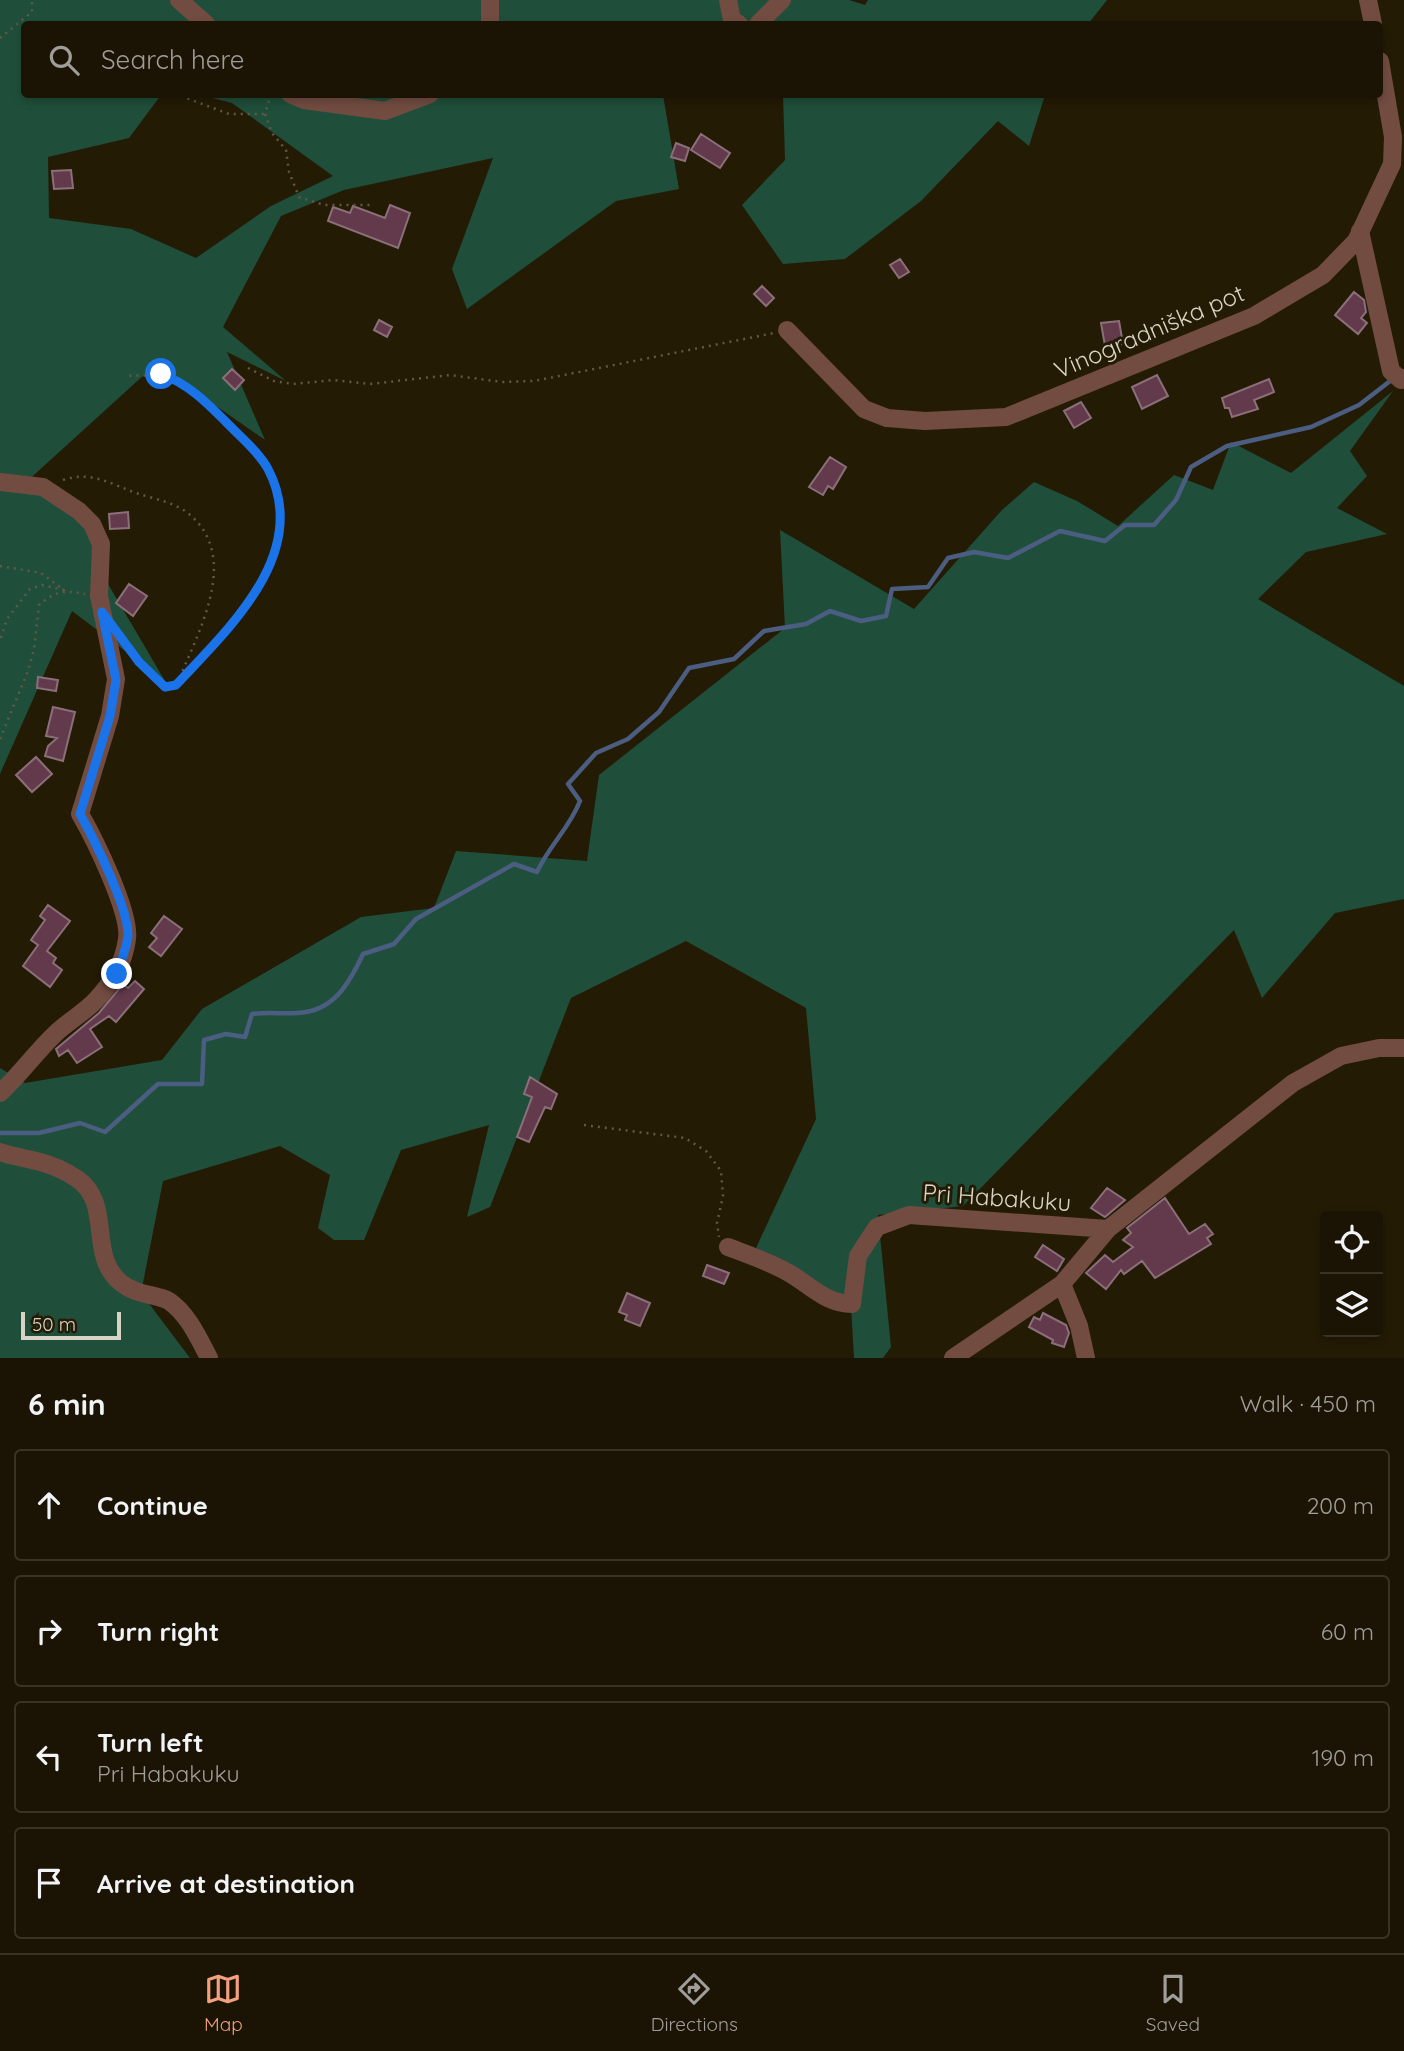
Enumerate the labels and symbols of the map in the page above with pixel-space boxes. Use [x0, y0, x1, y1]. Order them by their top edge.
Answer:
street label: Vinogradniška pot [1049, 277, 1249, 385]
route start [145, 358, 176, 389]
route end [101, 958, 132, 989]
street label: Pri Habakuku [922, 1177, 1072, 1217]
scale bar [21, 1309, 121, 1341]

